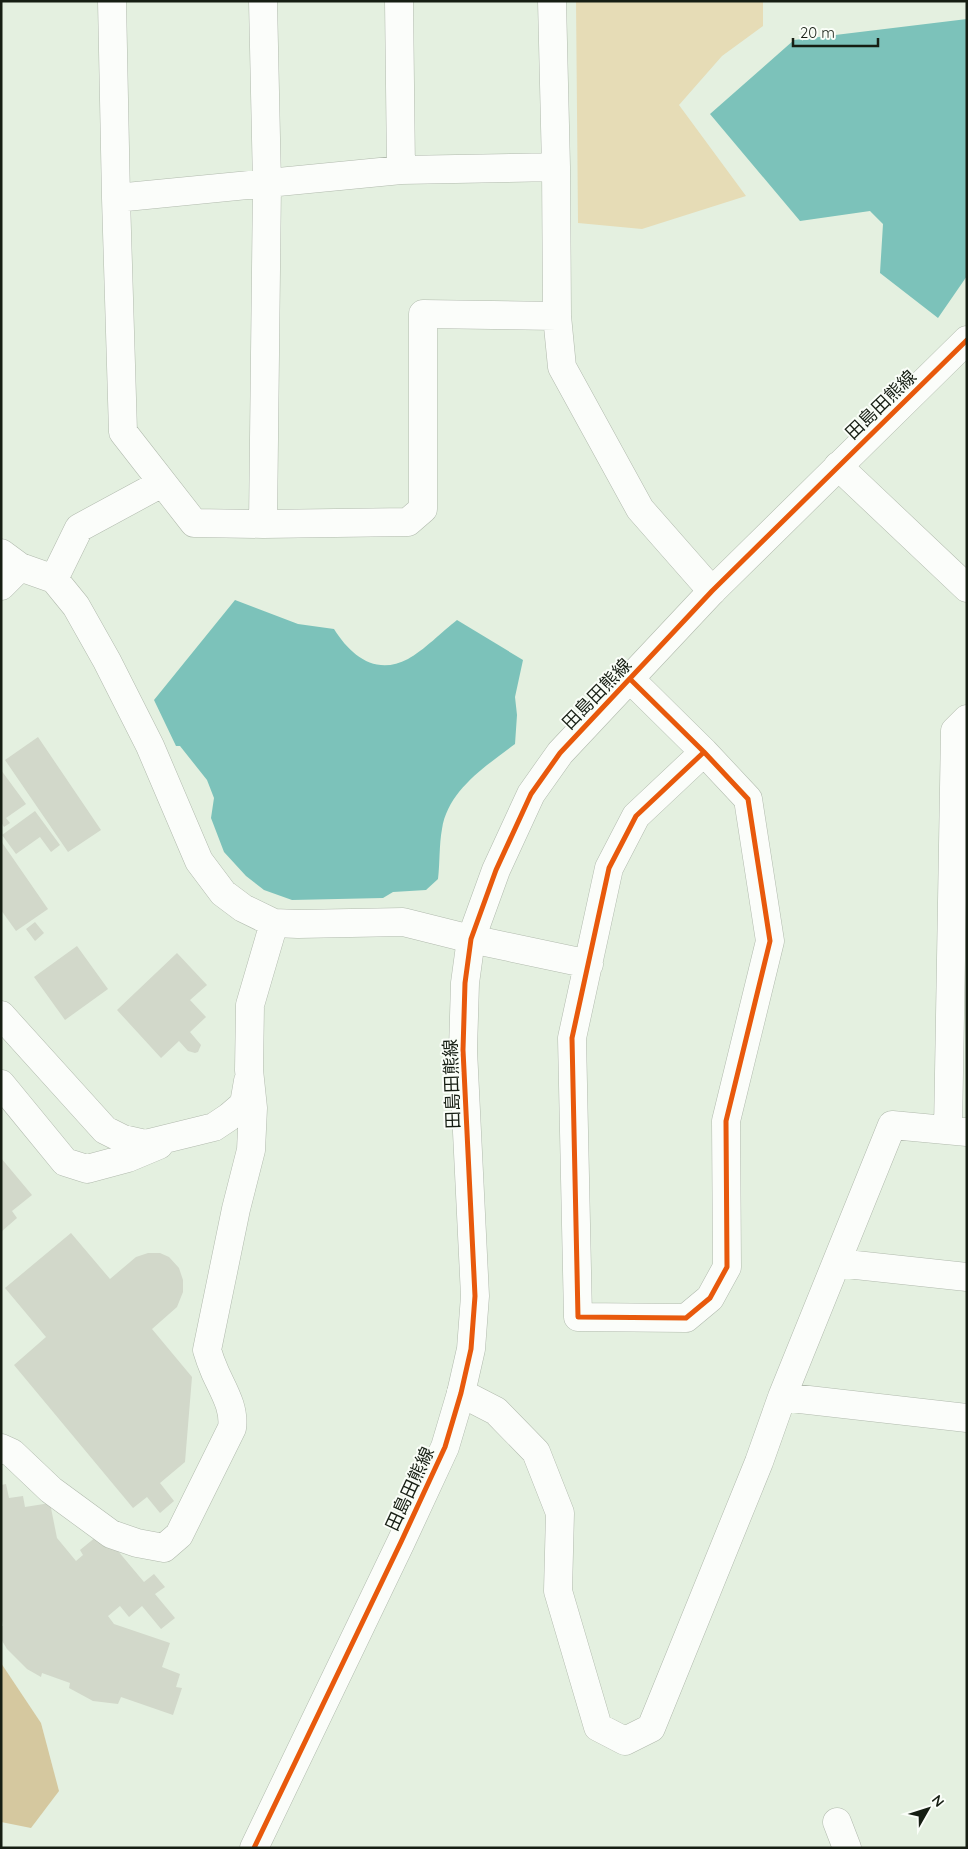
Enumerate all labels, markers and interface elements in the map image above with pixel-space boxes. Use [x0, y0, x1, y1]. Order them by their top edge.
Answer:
scale bar [793, 15, 878, 47]
text: 20 m [800, 23, 835, 42]
street label: 田島田熊線 [840, 365, 921, 444]
street label: 田島田熊線 [557, 653, 636, 734]
street label: 田島田熊線 [438, 1039, 465, 1129]
street label: 田島田熊線 [380, 1443, 439, 1534]
north arrow [903, 1784, 953, 1834]
text: N [928, 1791, 948, 1810]

